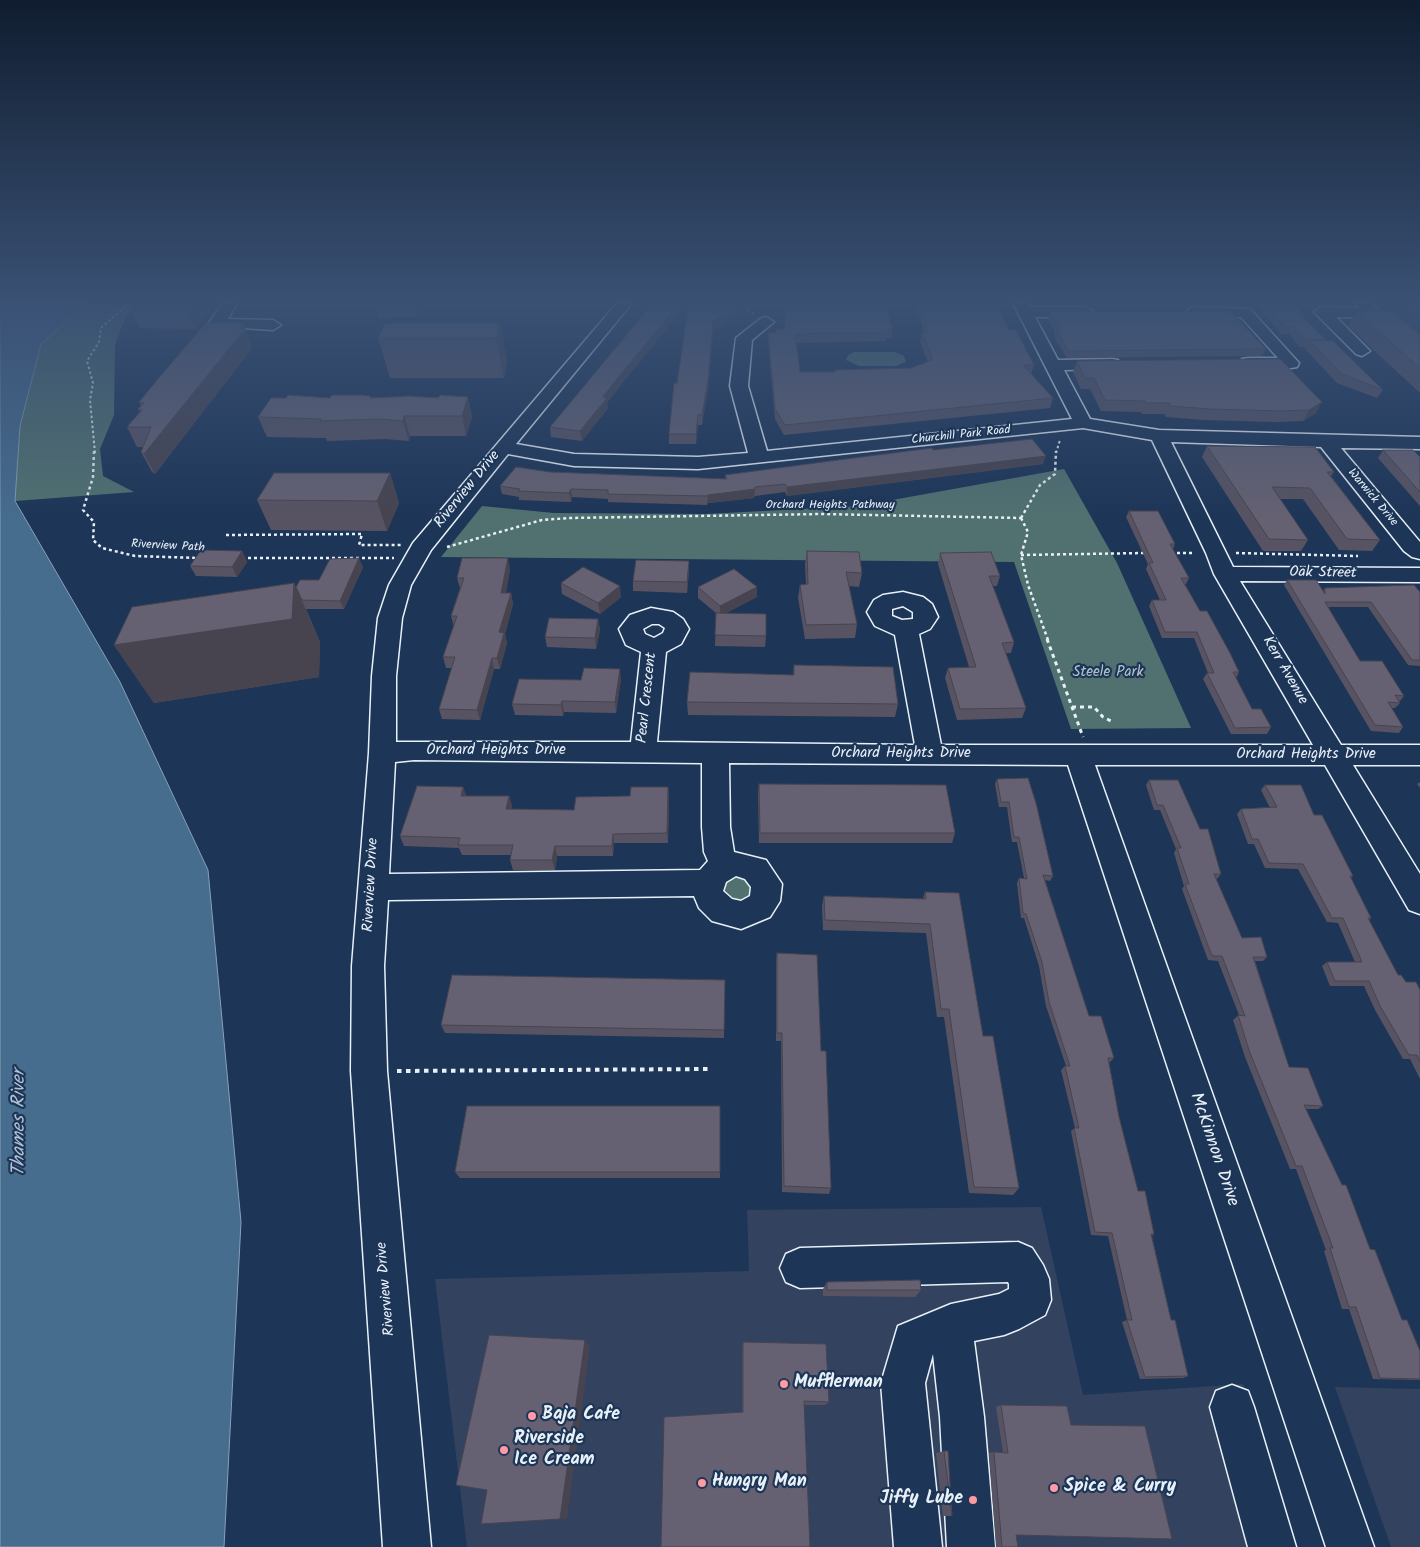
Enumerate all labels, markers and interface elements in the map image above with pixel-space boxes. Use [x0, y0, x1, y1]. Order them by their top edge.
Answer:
street label: Churchill Park Road [911, 424, 1011, 448]
street label: Riverview Drive [431, 448, 505, 532]
street label: Warwick Drive [1344, 466, 1400, 530]
street label: Orchard Heights Pathway [765, 499, 895, 513]
street label: Riverview Path [131, 538, 205, 556]
street label: Oak Street [1289, 564, 1357, 584]
street label: Kerr Avenue [1257, 634, 1311, 708]
street label: Pearl Crescent [634, 652, 662, 744]
park label: Steele Park [1073, 664, 1143, 682]
street label: Orchard Heights Drive [426, 742, 566, 760]
street label: Orchard Heights Drive [831, 745, 971, 763]
street label: Orchard Heights Drive [1236, 746, 1376, 764]
street label: Riverview Drive [361, 837, 383, 933]
water label: Thames River [10, 1069, 32, 1177]
street label: McKinnon Drive [1183, 1090, 1243, 1210]
street label: Riverview Drive [374, 1241, 400, 1337]
place label: Mufflerman [794, 1373, 883, 1395]
marker: Mufflerman [778, 1378, 790, 1390]
place label: Baja Cafe [542, 1405, 620, 1427]
marker: Baja Cafe [526, 1410, 538, 1422]
place label: Riverside Ice Cream [514, 1429, 594, 1472]
marker: Riverside Ice Cream [498, 1444, 510, 1456]
place label: Hungry Man [712, 1472, 807, 1494]
marker: Hungry Man [696, 1477, 708, 1489]
place label: Spice & Curry [1064, 1477, 1176, 1499]
marker: Spice & Curry [1048, 1482, 1060, 1494]
place label: Jiffy Lube [880, 1489, 963, 1511]
marker: Jiffy Lube [967, 1494, 979, 1506]

